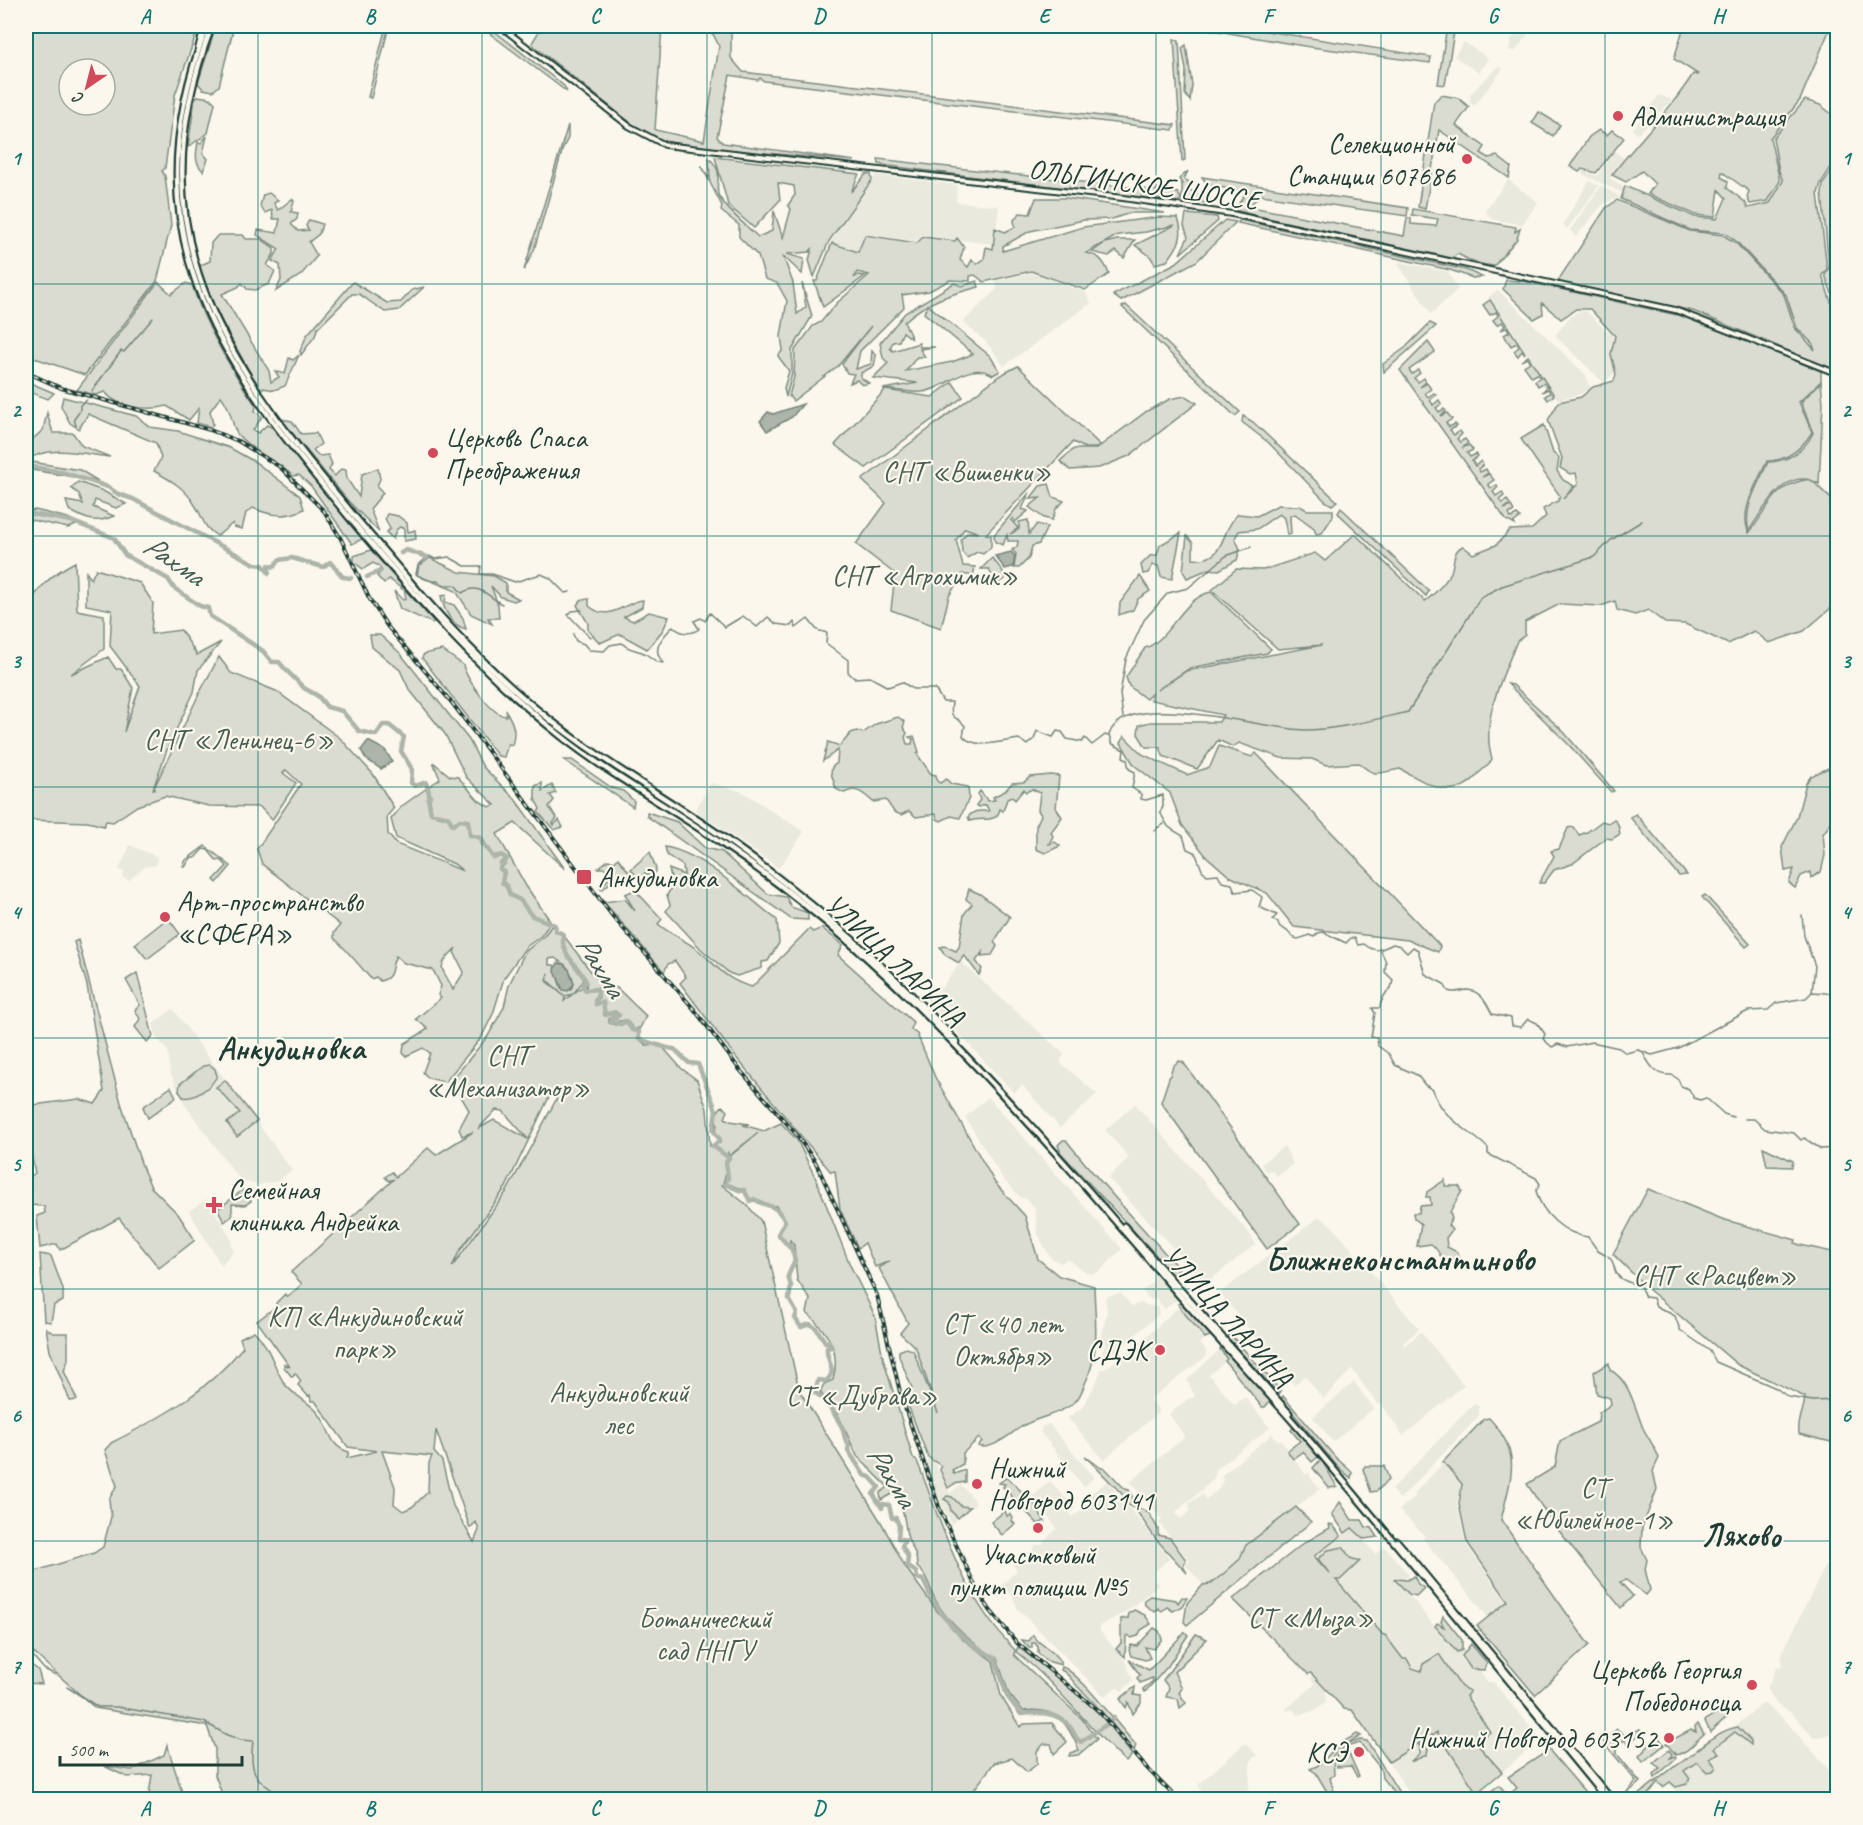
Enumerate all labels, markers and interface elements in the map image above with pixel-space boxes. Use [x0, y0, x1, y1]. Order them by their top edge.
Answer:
text: A [140, 4, 152, 29]
text: B [365, 4, 377, 29]
text: C [590, 4, 602, 29]
text: D [813, 4, 827, 29]
text: E [1039, 4, 1053, 29]
text: F [1263, 4, 1277, 29]
text: G [1488, 4, 1501, 29]
text: H [1712, 4, 1727, 29]
north arrow [57, 57, 117, 117]
text: С [68, 87, 88, 109]
place label: Администрация [1630, 99, 1787, 134]
marker: Администрация [1611, 109, 1625, 123]
place label: Селекционной Станции 607686 [1287, 126, 1456, 193]
text: 1 [12, 146, 23, 171]
text: 1 [1842, 146, 1853, 171]
street label: ОЛЬГИНСКОЕ ШОССЕ [1027, 151, 1265, 218]
marker: Селекционной Станции 607686 [1460, 152, 1474, 166]
text: 2 [12, 398, 23, 423]
text: 2 [1842, 398, 1853, 423]
place label: Церковь Спаса Преображения [445, 420, 588, 487]
marker: Церковь Спаса Преображения [426, 446, 440, 460]
park label: СНТ «Вишенки» [883, 454, 1051, 489]
water label: Рахма [136, 526, 214, 596]
park label: СНТ «Агрохимик» [832, 558, 1018, 593]
text: 3 [12, 649, 23, 674]
text: 3 [1842, 649, 1853, 674]
park label: СНТ «Ленинец-6» [144, 722, 334, 757]
place label: Анкудиновка [598, 860, 719, 895]
marker: Анкудиновка [575, 868, 593, 886]
place label: Арт-пространство «СФЕРА» [177, 884, 365, 951]
street label: УЛИЦА ЛАРИНА [818, 886, 973, 1034]
text: 4 [12, 900, 24, 925]
text: 4 [1842, 900, 1854, 925]
marker: Арт-пространство «СФЕРА» [158, 910, 172, 924]
water label: Рахма [568, 928, 636, 1006]
district label: Анкудиновка [218, 1028, 367, 1069]
park label: СНТ «Механизатор» [426, 1038, 590, 1105]
text: 5 [12, 1152, 23, 1177]
text: 5 [1842, 1152, 1853, 1177]
place label: Семейная клиника Андрейка [228, 1172, 400, 1239]
marker: Семейная клиника Андрейка [205, 1196, 223, 1214]
street label: УЛИЦА ЛАРИНА [1155, 1238, 1301, 1395]
district label: Ближнеконстантиново [1266, 1239, 1537, 1280]
park label: СНТ «Расцвет» [1633, 1258, 1797, 1293]
park label: КП «Анкудиновский парк» [268, 1299, 464, 1366]
park label: СТ «40 лет Октября» [943, 1306, 1065, 1373]
place label: СДЭК [1087, 1333, 1154, 1368]
marker: СДЭК [1153, 1343, 1167, 1357]
park label: Анкудиновский лес [549, 1375, 690, 1442]
park label: СТ «Дубрава» [786, 1378, 938, 1413]
text: 6 [11, 1403, 22, 1428]
text: 6 [1841, 1403, 1852, 1428]
water label: Рахма [859, 1438, 927, 1516]
place label: Нижний Новгород 603141 [989, 1451, 1155, 1518]
park label: СТ «Юбилейное-1» [1514, 1470, 1674, 1537]
marker: Нижний Новгород 603141 [970, 1477, 984, 1491]
district label: Ляхово [1701, 1515, 1782, 1556]
marker: Участковый пункт полиции №5 [1031, 1521, 1045, 1535]
place label: Участковый пункт полиции №5 [948, 1537, 1129, 1604]
park label: СТ «Мыза» [1248, 1600, 1374, 1636]
park label: Ботанический сад ННГУ [638, 1601, 773, 1668]
place label: Церковь Георгия Победоносца [1590, 1652, 1742, 1719]
text: 7 [12, 1654, 23, 1679]
text: 7 [1842, 1654, 1853, 1679]
marker: Церковь Георгия Победоносца [1745, 1678, 1759, 1692]
place label: Нижний Новгород 603152 [1409, 1721, 1659, 1756]
scale bar [60, 1729, 242, 1767]
marker: Нижний Новгород 603152 [1662, 1731, 1676, 1745]
place label: КСЭ [1306, 1735, 1349, 1770]
text: 500 m [69, 1739, 110, 1761]
marker: КСЭ [1352, 1745, 1366, 1759]
text: A [140, 1796, 152, 1821]
text: B [365, 1796, 377, 1821]
text: C [590, 1796, 602, 1821]
text: D [813, 1796, 827, 1821]
text: E [1039, 1796, 1053, 1821]
text: F [1263, 1796, 1277, 1821]
text: G [1488, 1796, 1501, 1821]
text: H [1712, 1796, 1727, 1821]

